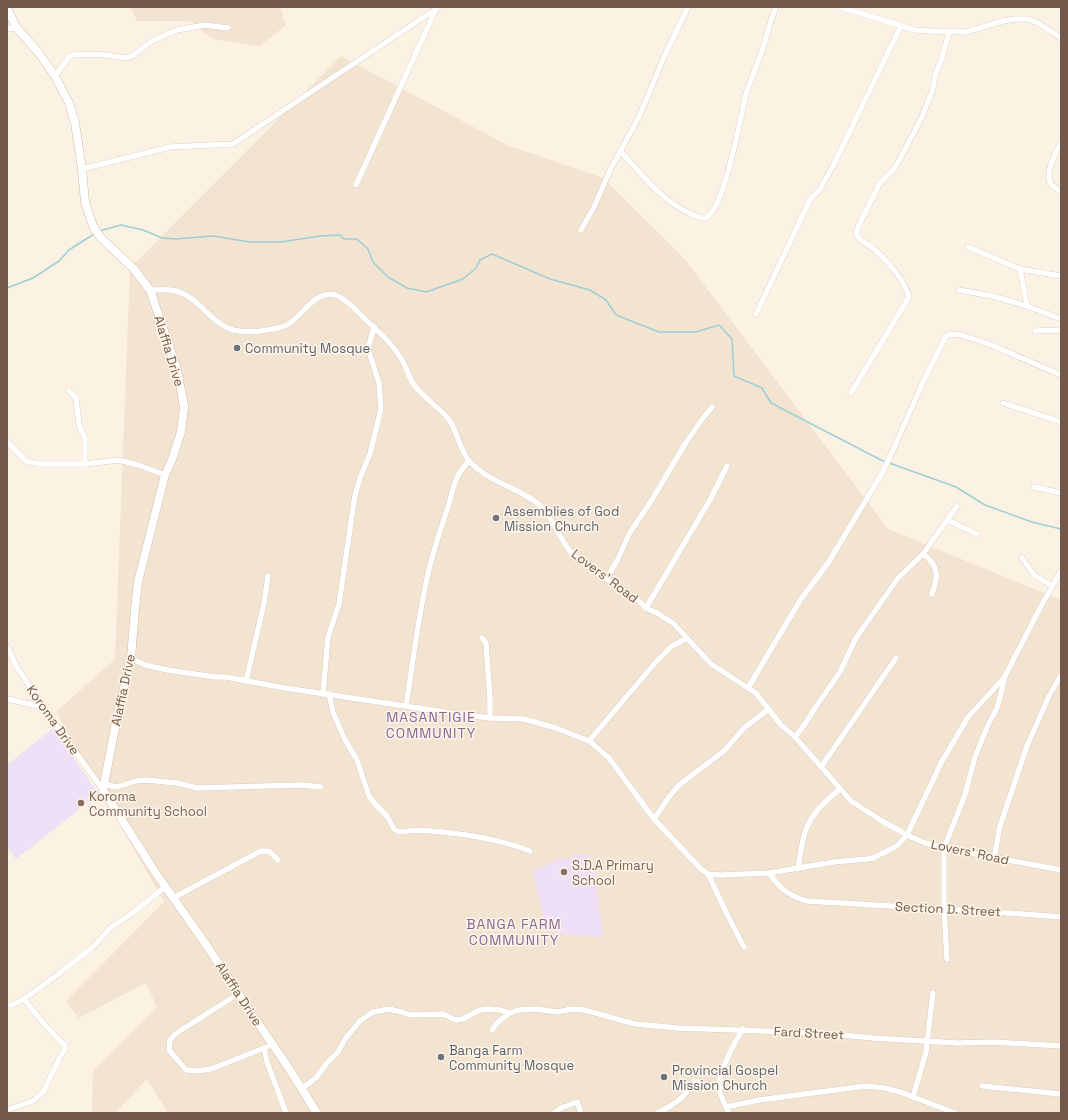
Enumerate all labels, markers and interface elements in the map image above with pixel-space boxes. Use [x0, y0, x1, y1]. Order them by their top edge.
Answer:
street label: Alaffia Drive [150, 314, 188, 388]
place label: Community Mosque [245, 340, 370, 357]
marker: Community Mosque [232, 343, 242, 353]
place label: Assemblies of God Mission Church [504, 503, 619, 535]
marker: Assemblies of God Mission Church [491, 513, 501, 523]
street label: Lovers' Road [568, 545, 642, 607]
street label: Alaffia Drive [107, 652, 139, 728]
street label: Koroma Drive [23, 682, 83, 758]
district label: MASANTIGIE COMMUNITY [386, 708, 476, 742]
place label: Koroma Community School [89, 788, 207, 820]
marker: Koroma Community School [76, 798, 86, 808]
street label: Lovers' Road [929, 835, 1011, 869]
place label: S.D.A Primary School [572, 857, 654, 889]
marker: S.D.A Primary School [559, 867, 569, 877]
street label: Section D. Street [895, 898, 1001, 920]
district label: BANGA FARM COMMUNITY [466, 915, 562, 949]
street label: Alaffia Drive [212, 959, 266, 1029]
street label: Fard Street [773, 1023, 845, 1043]
place label: Banga Farm Community Mosque [449, 1042, 574, 1074]
marker: Banga Farm Community Mosque [436, 1052, 446, 1062]
place label: Provincial Gospel Mission Church [672, 1062, 778, 1094]
marker: Provincial Gospel Mission Church [659, 1072, 669, 1082]

